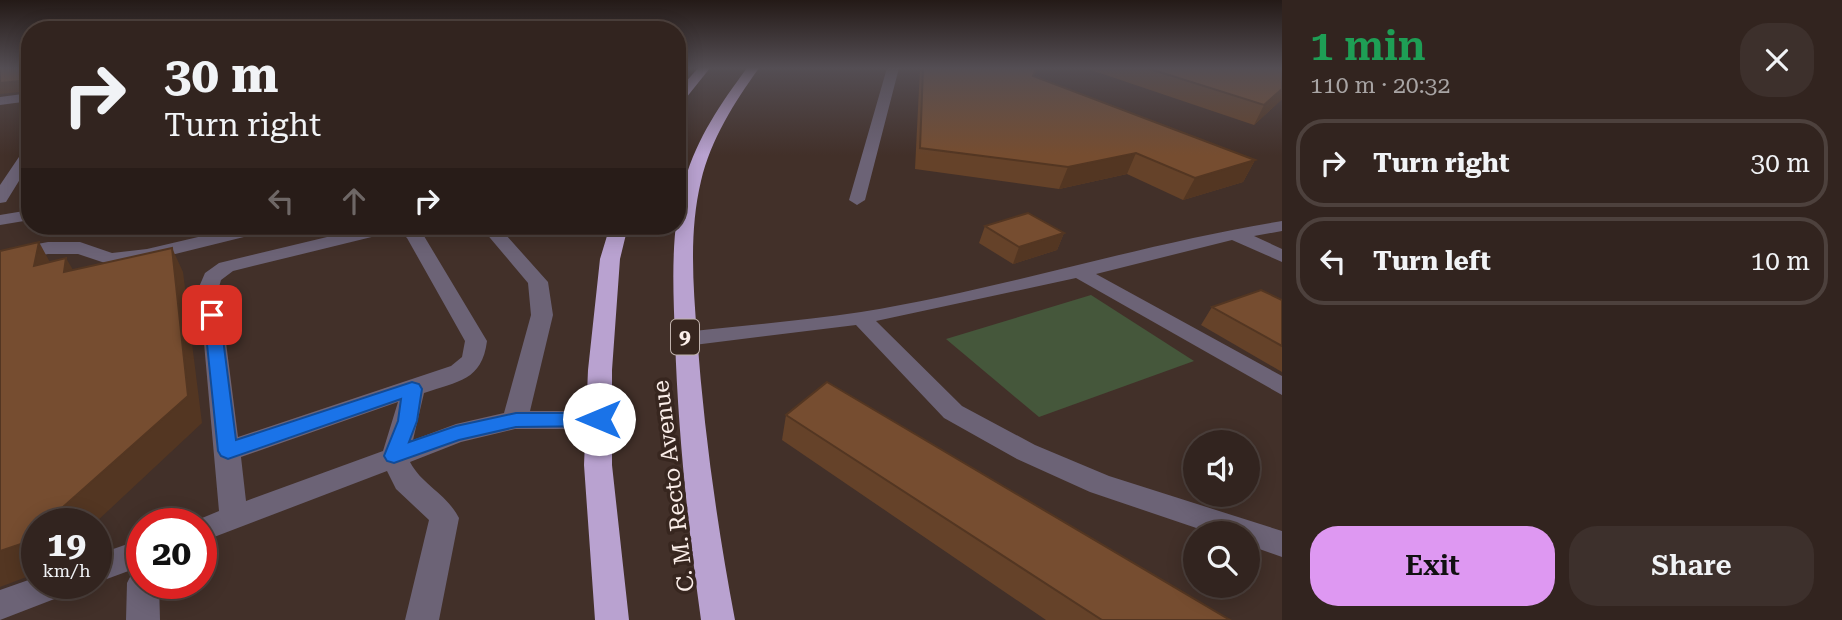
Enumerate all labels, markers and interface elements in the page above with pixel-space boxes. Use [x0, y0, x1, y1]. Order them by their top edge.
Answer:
text: 1 min [1310, 21, 1426, 70]
button: close [1740, 23, 1814, 97]
text: 30 m [164, 47, 279, 104]
icon: right [49, 49, 140, 140]
text: 110 m · 20:32 [1310, 72, 1450, 99]
text: Turn right [164, 106, 321, 144]
icon: right [1314, 144, 1352, 182]
text: Turn right [1373, 148, 1509, 178]
text: 30 m [1751, 148, 1810, 178]
icon: left [262, 182, 300, 220]
icon: ahead [335, 182, 373, 220]
icon: right [408, 182, 446, 220]
icon: left [1314, 242, 1352, 280]
text: Turn left [1373, 246, 1491, 276]
text: 10 m [1751, 246, 1810, 276]
pin [182, 285, 242, 345]
icon: arrive [193, 296, 231, 334]
road number: 9 [671, 320, 699, 354]
street label: C. M. Recto Avenue [647, 379, 700, 593]
position arrow [562, 382, 636, 456]
map controls [1183, 430, 1260, 598]
button: sound [1183, 430, 1260, 507]
speed limit sign: 20 [126, 508, 217, 599]
button: search [1183, 521, 1260, 598]
text: 19 [47, 524, 86, 565]
button: Exit [1310, 526, 1555, 606]
button: Share [1569, 526, 1814, 606]
text: km/h [42, 560, 91, 581]

